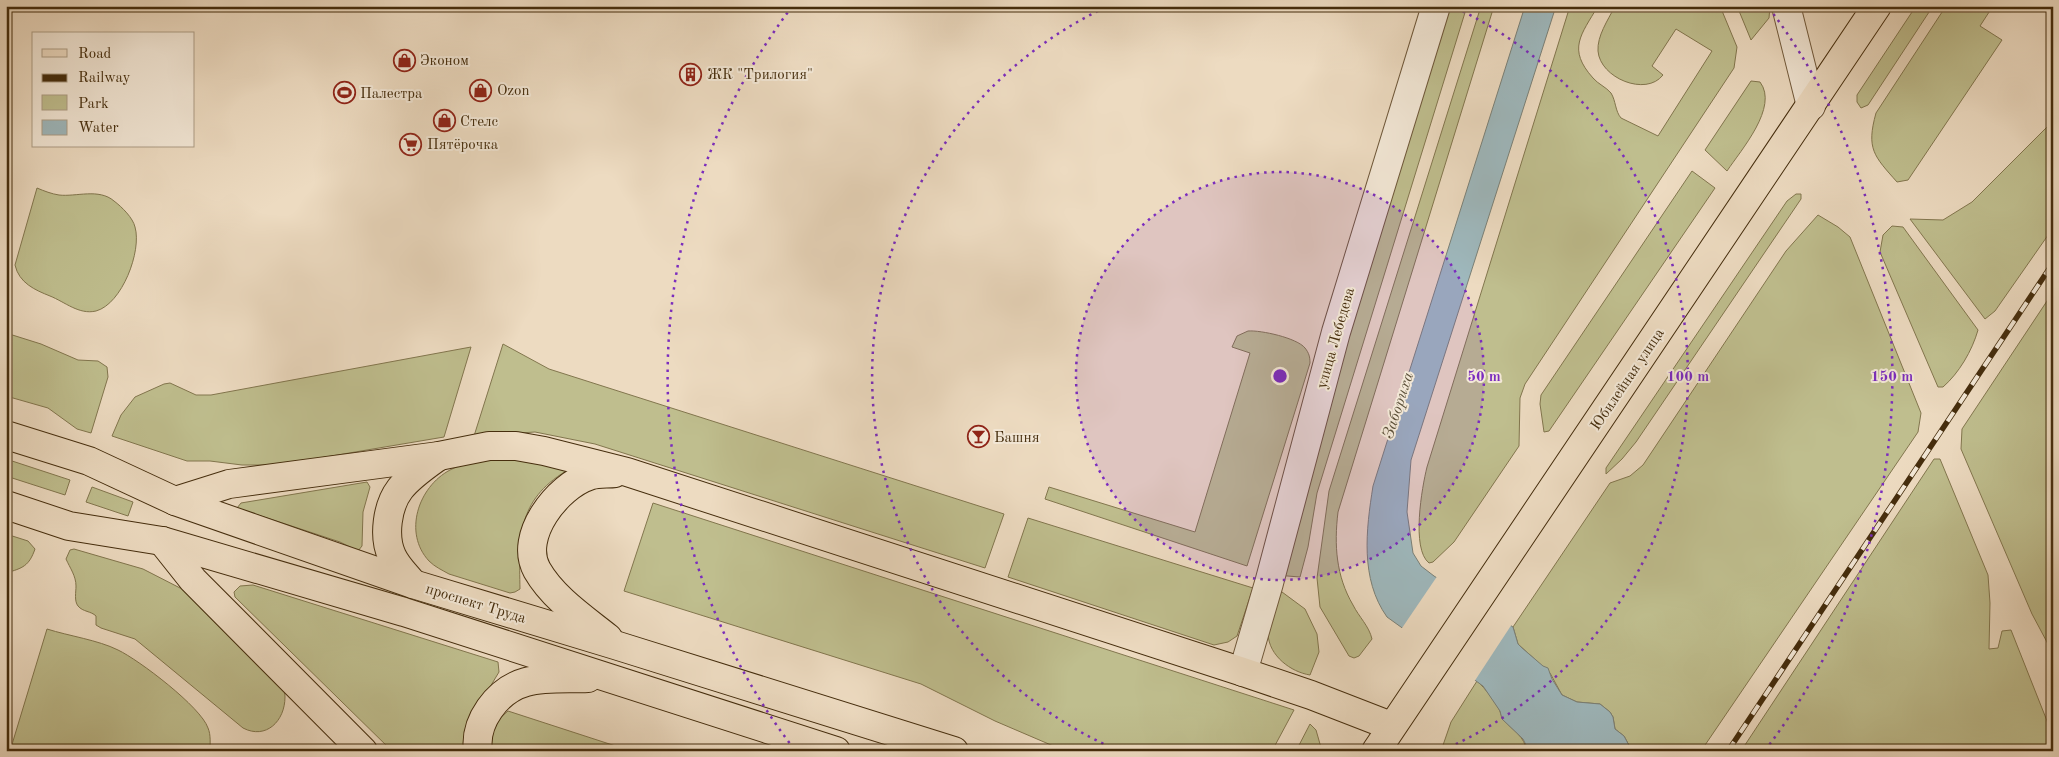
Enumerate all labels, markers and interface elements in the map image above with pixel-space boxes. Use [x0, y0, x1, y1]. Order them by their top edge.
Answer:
legend [32, 32, 195, 148]
text: Road [78, 47, 112, 62]
shop icon: Эконом [392, 48, 416, 72]
place label: Эконом [420, 54, 469, 69]
building icon: ЖК "Трилогия" [679, 62, 703, 86]
place label: ЖК "Трилогия" [707, 68, 813, 83]
text: Railway [78, 71, 131, 86]
shop icon: Ozon [469, 78, 493, 102]
sports icon: Палестра [332, 81, 356, 105]
place label: Ozon [497, 84, 530, 99]
place label: Палестра [360, 87, 423, 102]
text: Park [78, 97, 109, 112]
shop icon: Стелс [432, 109, 456, 133]
place label: Стелс [460, 115, 499, 130]
text: Water [78, 121, 119, 136]
supermarket icon: Пятёрочка [399, 132, 423, 156]
place label: Пятёрочка [427, 138, 499, 153]
street label: улица Лебедева [1315, 286, 1358, 391]
street label: Юбилейная улица [1589, 326, 1668, 433]
centre of rings [1271, 367, 1289, 385]
water label: Забориха [1381, 370, 1417, 441]
text: 50 m [1467, 370, 1501, 385]
text: 100 m [1667, 370, 1709, 385]
text: 150 m [1871, 370, 1913, 385]
bar icon: Башня [966, 425, 990, 449]
place label: Башня [994, 431, 1040, 446]
street label: проспект Труда [424, 582, 528, 627]

